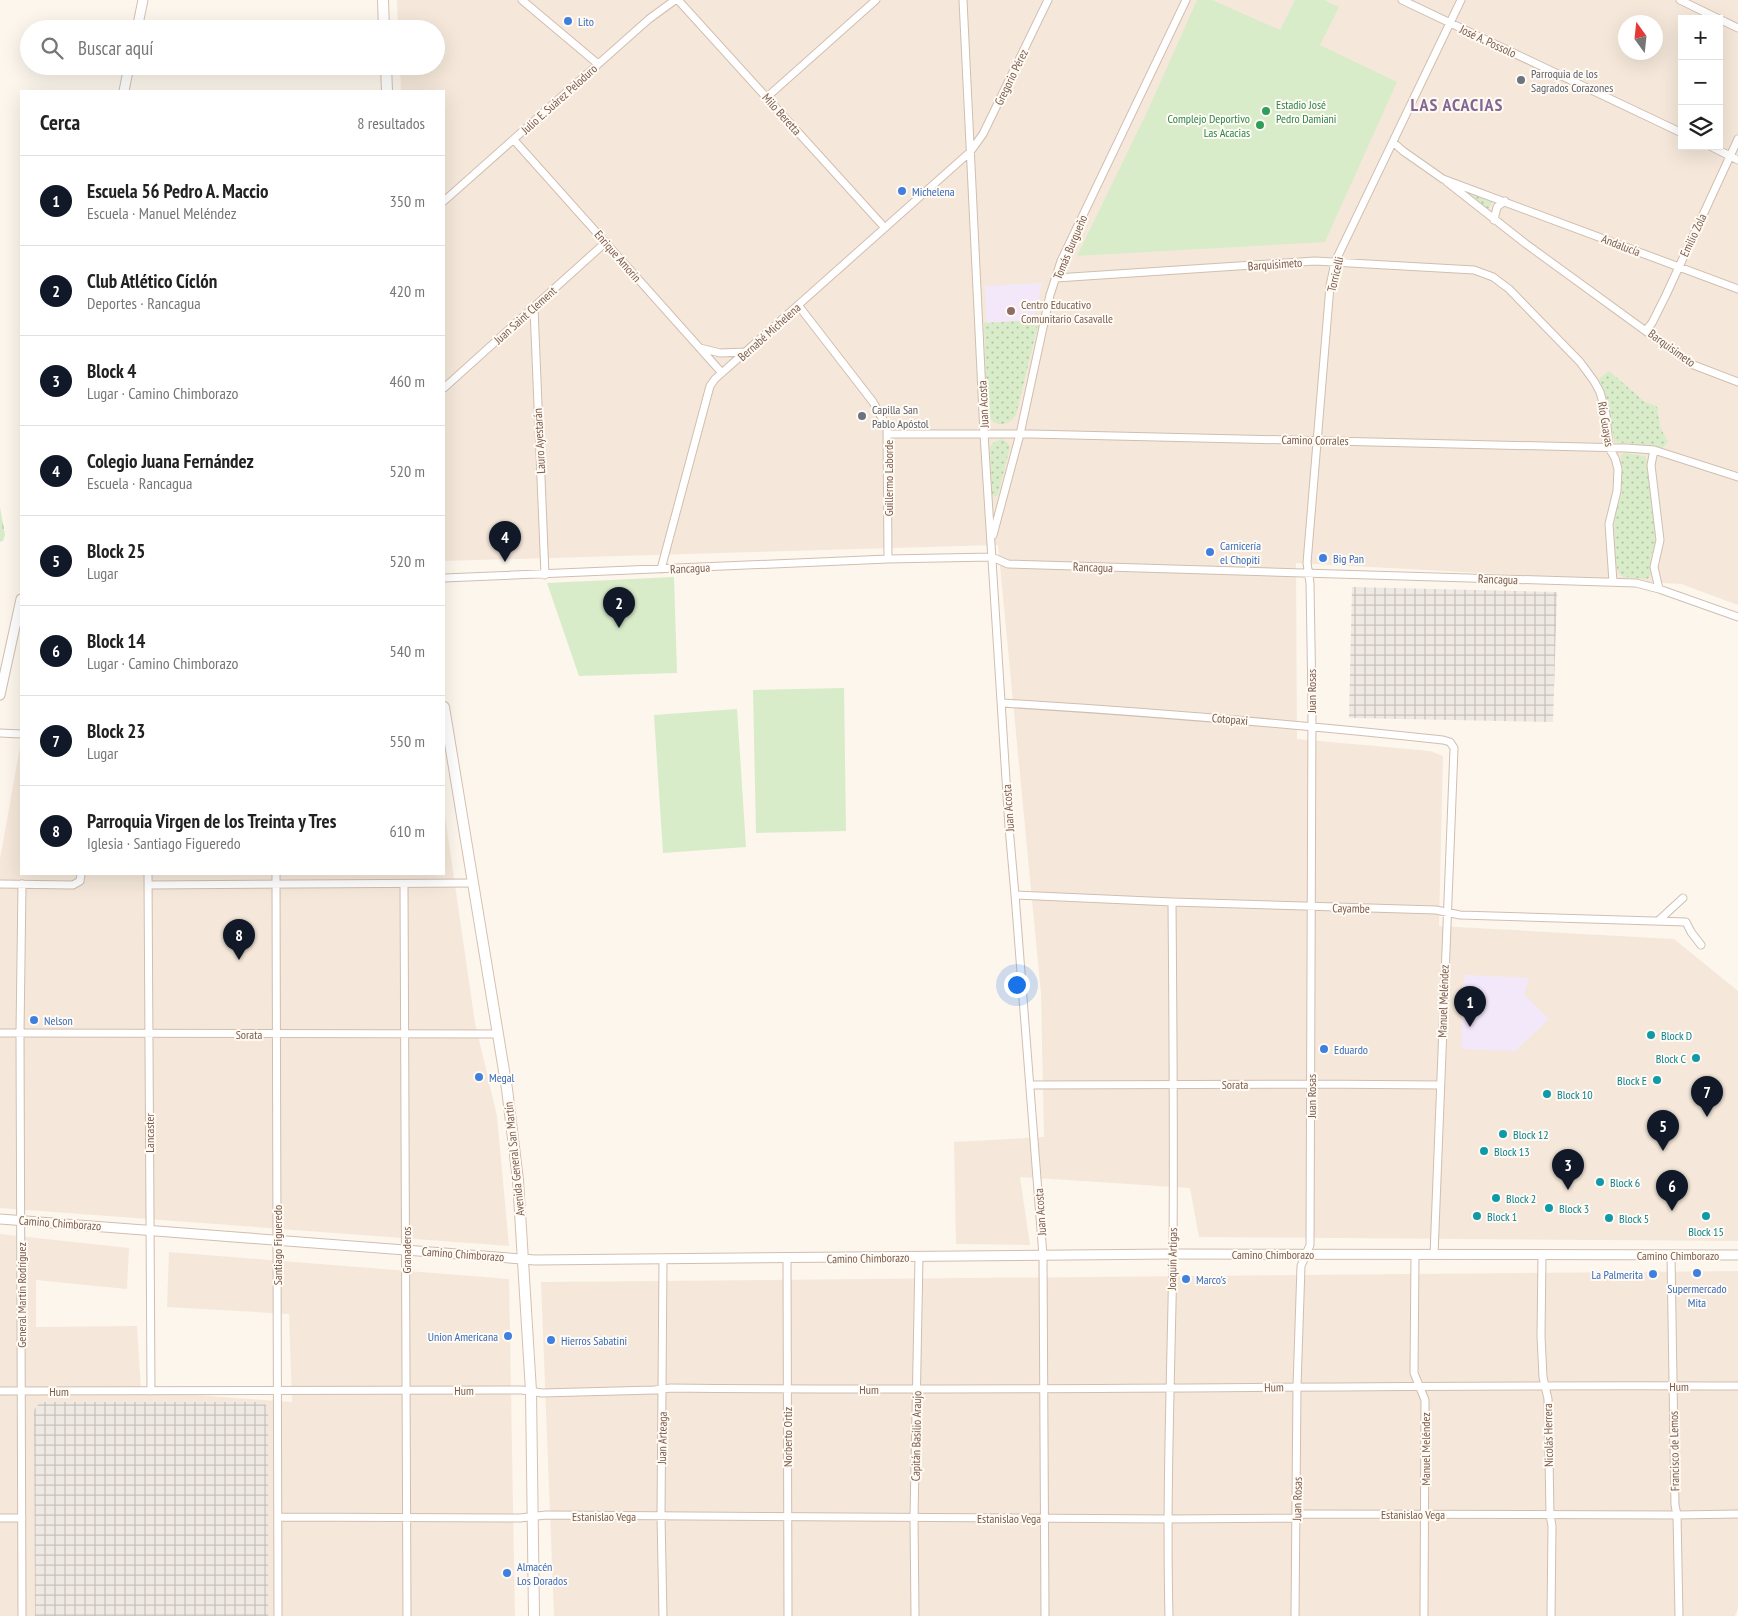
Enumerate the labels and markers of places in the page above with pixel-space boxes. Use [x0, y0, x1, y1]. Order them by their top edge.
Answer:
place label: Lito [578, 14, 594, 29]
marker: Lito [562, 15, 574, 27]
place label: Parroquia de los Sagrados Corazones [1531, 66, 1613, 95]
marker: Parroquia de los Sagrados Corazones [1515, 74, 1527, 86]
place label: Estadio José Pedro Damiani [1276, 97, 1336, 126]
marker: Estadio José Pedro Damiani [1260, 105, 1272, 117]
place label: Complejo Deportivo Las Acacias [1168, 111, 1250, 140]
marker: Complejo Deportivo Las Acacias [1254, 119, 1266, 131]
place label: Michelena [912, 184, 955, 199]
marker: Michelena [896, 185, 908, 197]
place label: Centro Educativo Comunitario Casavalle [1021, 297, 1113, 326]
marker: Centro Educativo Comunitario Casavalle [1005, 305, 1017, 317]
place label: Capilla San Pablo Apóstol [872, 402, 929, 431]
marker: Capilla San Pablo Apóstol [856, 410, 868, 422]
pin: 4 [489, 521, 521, 562]
place label: Carnicería el Chopiti [1220, 538, 1261, 567]
marker: Carnicería el Chopiti [1204, 546, 1216, 558]
place label: Big Pan [1333, 551, 1364, 566]
marker: Big Pan [1317, 552, 1329, 564]
pin: 2 [603, 587, 635, 628]
pin: 8 [223, 919, 255, 960]
pin: 1 [1454, 986, 1486, 1027]
place label: Nelson [44, 1013, 73, 1028]
marker: Nelson [28, 1014, 40, 1026]
place label: Block D [1661, 1028, 1692, 1043]
marker: Block D [1645, 1029, 1657, 1041]
place label: Eduardo [1334, 1042, 1368, 1057]
marker: Eduardo [1318, 1043, 1330, 1055]
place label: Block C [1656, 1051, 1687, 1066]
marker: Block C [1690, 1052, 1702, 1064]
place label: Megal [489, 1070, 514, 1085]
marker: Megal [473, 1071, 485, 1083]
place label: Block E [1617, 1073, 1647, 1088]
marker: Block E [1651, 1074, 1663, 1086]
pin: 7 [1691, 1076, 1723, 1117]
place label: Block 10 [1557, 1087, 1593, 1102]
marker: Block 10 [1541, 1088, 1553, 1100]
pin: 5 [1647, 1110, 1679, 1151]
place label: Block 12 [1513, 1127, 1549, 1142]
marker: Block 12 [1497, 1128, 1509, 1140]
place label: Block 13 [1494, 1144, 1530, 1159]
marker: Block 13 [1478, 1145, 1490, 1157]
pin: 3 [1552, 1149, 1584, 1190]
pin: 6 [1656, 1170, 1688, 1211]
place label: Block 6 [1610, 1175, 1640, 1190]
marker: Block 6 [1594, 1176, 1606, 1188]
place label: Block 2 [1506, 1191, 1536, 1206]
marker: Block 2 [1490, 1192, 1502, 1204]
place label: Block 3 [1559, 1201, 1589, 1216]
marker: Block 3 [1543, 1202, 1555, 1214]
place label: Block 1 [1487, 1209, 1517, 1224]
marker: Block 1 [1471, 1210, 1483, 1222]
marker: Block 15 [1700, 1210, 1712, 1222]
place label: Block 5 [1619, 1211, 1649, 1226]
marker: Block 5 [1603, 1212, 1615, 1224]
place label: Block 15 [1688, 1224, 1724, 1239]
place label: La Palmerita [1591, 1267, 1643, 1282]
marker: Supermercado Mita [1691, 1267, 1703, 1279]
marker: La Palmerita [1647, 1268, 1659, 1280]
place label: Marco's [1196, 1272, 1226, 1287]
marker: Marco's [1180, 1273, 1192, 1285]
place label: Supermercado Mita [1667, 1281, 1727, 1310]
place label: Union Americana [428, 1329, 498, 1344]
marker: Union Americana [502, 1330, 514, 1342]
place label: Hierros Sabatini [561, 1333, 627, 1348]
marker: Hierros Sabatini [545, 1334, 557, 1346]
place label: Almacén Los Dorados [517, 1559, 567, 1588]
marker: Almacén Los Dorados [501, 1567, 513, 1579]

